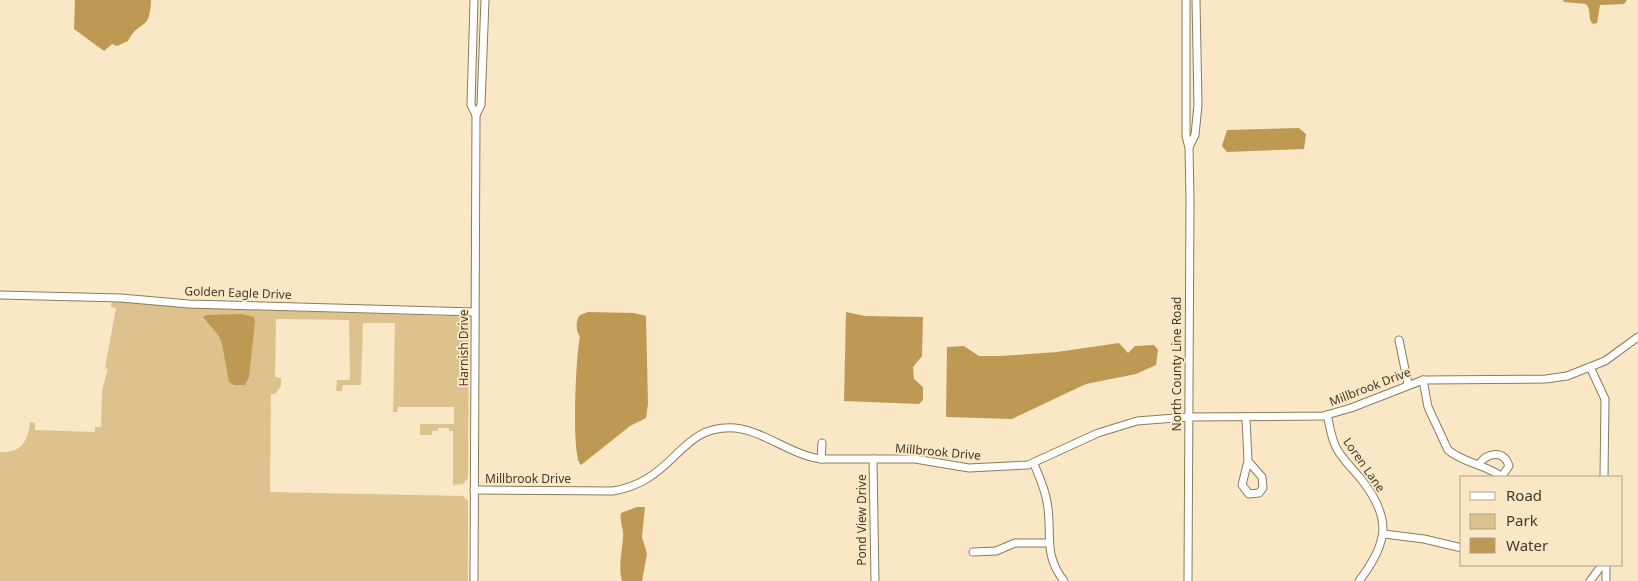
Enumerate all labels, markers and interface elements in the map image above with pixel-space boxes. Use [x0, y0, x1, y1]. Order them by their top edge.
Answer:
street label: Golden Eagle Drive [184, 282, 292, 303]
street label: North County Line Road [1168, 297, 1185, 431]
street label: Harnish Drive [455, 309, 472, 387]
street label: Millbrook Drive [1327, 363, 1413, 410]
street label: Loren Lane [1339, 434, 1390, 495]
street label: Millbrook Drive [894, 439, 982, 464]
street label: Millbrook Drive [485, 470, 571, 487]
street label: Pond View Drive [853, 474, 870, 566]
legend [1460, 476, 1623, 566]
text: Road [1506, 485, 1542, 505]
text: Park [1506, 510, 1538, 530]
text: Water [1506, 535, 1548, 555]

